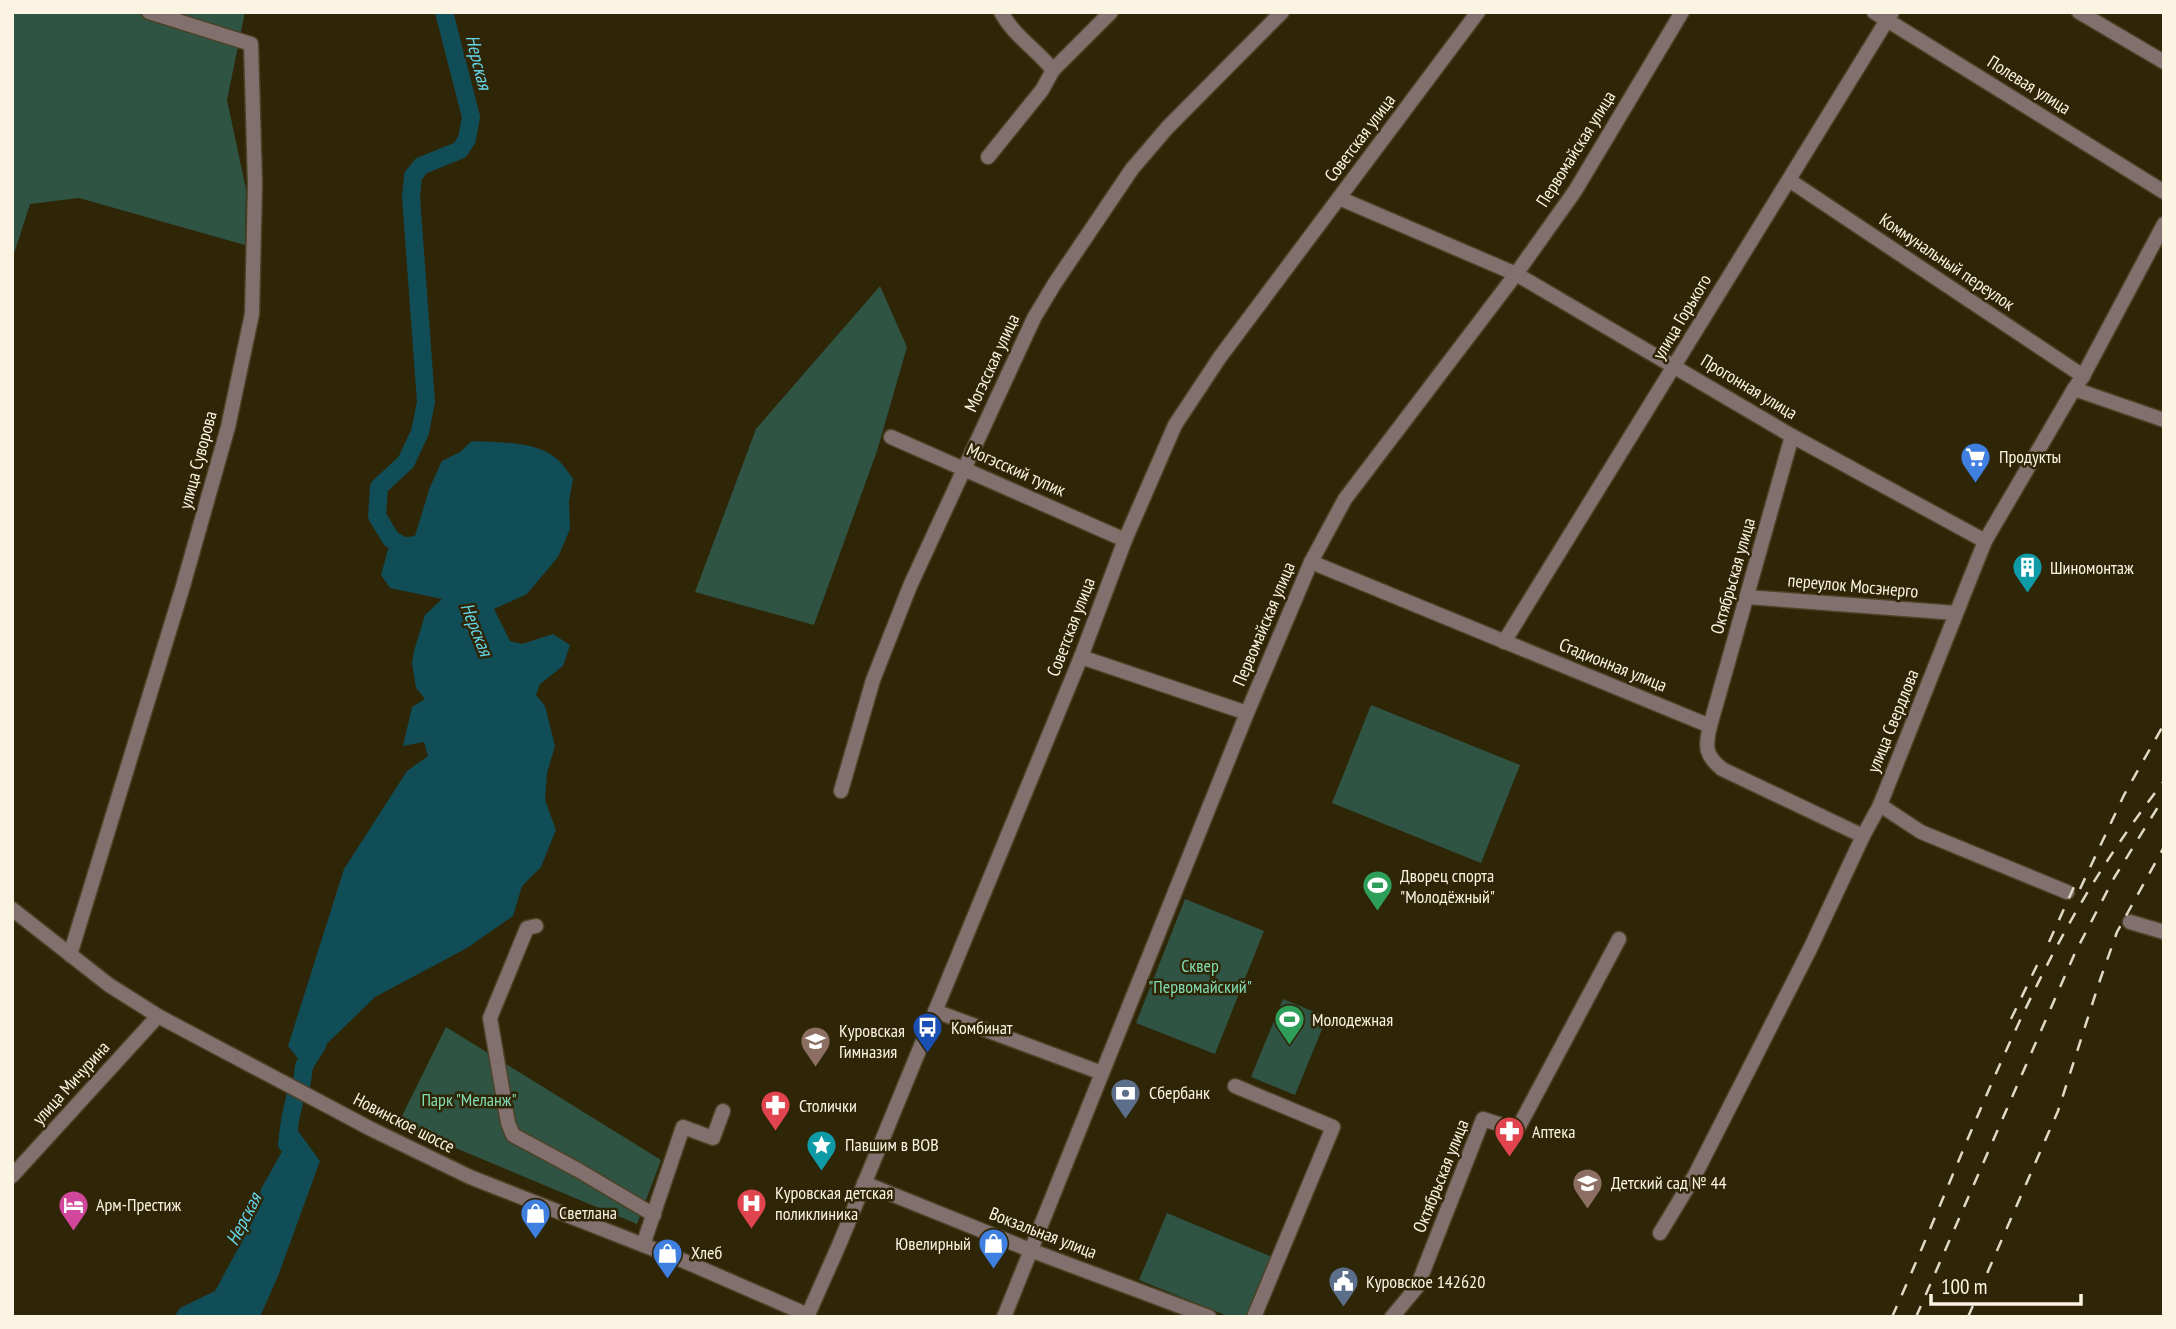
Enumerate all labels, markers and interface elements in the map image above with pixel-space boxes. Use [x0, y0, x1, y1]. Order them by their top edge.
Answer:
water label: Нерская [461, 32, 498, 93]
street label: Полевая улица [1983, 50, 2075, 119]
street label: Первомайская улица [1531, 86, 1620, 211]
street label: Советская улица [1319, 89, 1400, 186]
street label: Коммунальный переулок [1875, 208, 2019, 315]
street label: улица Горького [1647, 270, 1716, 364]
street label: Могэсская улица [959, 310, 1024, 415]
street label: Прогонная улица [1697, 349, 1802, 424]
street label: улица Суворова [173, 408, 222, 511]
street label: Могэсский тупик [963, 438, 1069, 502]
supermarket icon: Продукты [1959, 440, 1993, 484]
place label: Продукты [1999, 445, 2061, 468]
street label: Октябрьская улица [1705, 515, 1760, 637]
building icon: Шиномонтаж [2010, 551, 2044, 595]
place label: Шиномонтаж [2050, 556, 2134, 579]
street label: Первомайская улица [1227, 558, 1300, 689]
street label: переулок Мосэнерго [1787, 568, 1919, 603]
street label: Советская улица [1041, 574, 1100, 679]
water label: Нерская [456, 599, 499, 661]
street label: Стадионная улица [1556, 632, 1670, 697]
street label: улица Свердлова [1861, 666, 1924, 776]
place label: Дворец спорта "Молодёжный" [1400, 864, 1495, 908]
sports icon: Дворец спорта "Молодёжный" [1360, 869, 1394, 913]
park label: Сквер "Первомайский" [1148, 954, 1252, 998]
sports icon: Молодежная [1272, 1003, 1306, 1047]
place label: Молодежная [1312, 1008, 1393, 1031]
bus stop icon: Комбинат [911, 1011, 945, 1055]
place label: Комбинат [951, 1016, 1013, 1039]
place label: Куровская Гимназия [839, 1019, 905, 1063]
school or university icon: Куровская Гимназия [799, 1024, 833, 1068]
street label: улица Мичурина [27, 1036, 114, 1129]
bank icon: Сбербанк [1109, 1076, 1143, 1120]
place label: Сбербанк [1149, 1081, 1210, 1104]
street label: Новинское шоссе [350, 1087, 459, 1158]
park label: Парк "Меланж" [421, 1088, 517, 1111]
pharmacy icon: Столички [759, 1089, 793, 1133]
place label: Столички [799, 1094, 857, 1117]
pharmacy icon: Аптека [1492, 1115, 1526, 1159]
street label: Октябрьская улица [1407, 1116, 1474, 1236]
place label: Аптека [1532, 1120, 1575, 1143]
place icon: Павшим в ВОВ [805, 1128, 839, 1172]
place label: Павшим в ВОВ [845, 1133, 939, 1156]
school or university icon: Детский сад № 44 [1571, 1166, 1605, 1210]
place label: Детский сад № 44 [1611, 1171, 1727, 1194]
place label: Куровская детская поликлиника [775, 1181, 893, 1225]
hospital icon: Куровская детская поликлиника [735, 1186, 769, 1230]
water label: Нерская [220, 1187, 267, 1249]
hotel icon: Арм-Престиж [56, 1188, 90, 1232]
place label: Арм-Престиж [96, 1193, 181, 1216]
shop icon: Светлана [519, 1196, 553, 1240]
place label: Светлана [559, 1201, 617, 1224]
street label: Вокзальная улица [986, 1201, 1100, 1264]
shop icon: Ювелирный [977, 1227, 1011, 1271]
place label: Ювелирный [895, 1232, 971, 1255]
shop icon: Хлеб [651, 1236, 685, 1280]
place label: Хлеб [691, 1241, 722, 1264]
scale bar [1931, 1262, 2082, 1306]
public building icon: Куровское 142620 [1326, 1265, 1360, 1309]
place label: Куровское 142620 [1366, 1270, 1485, 1293]
text: 100 m [1941, 1273, 1987, 1300]

